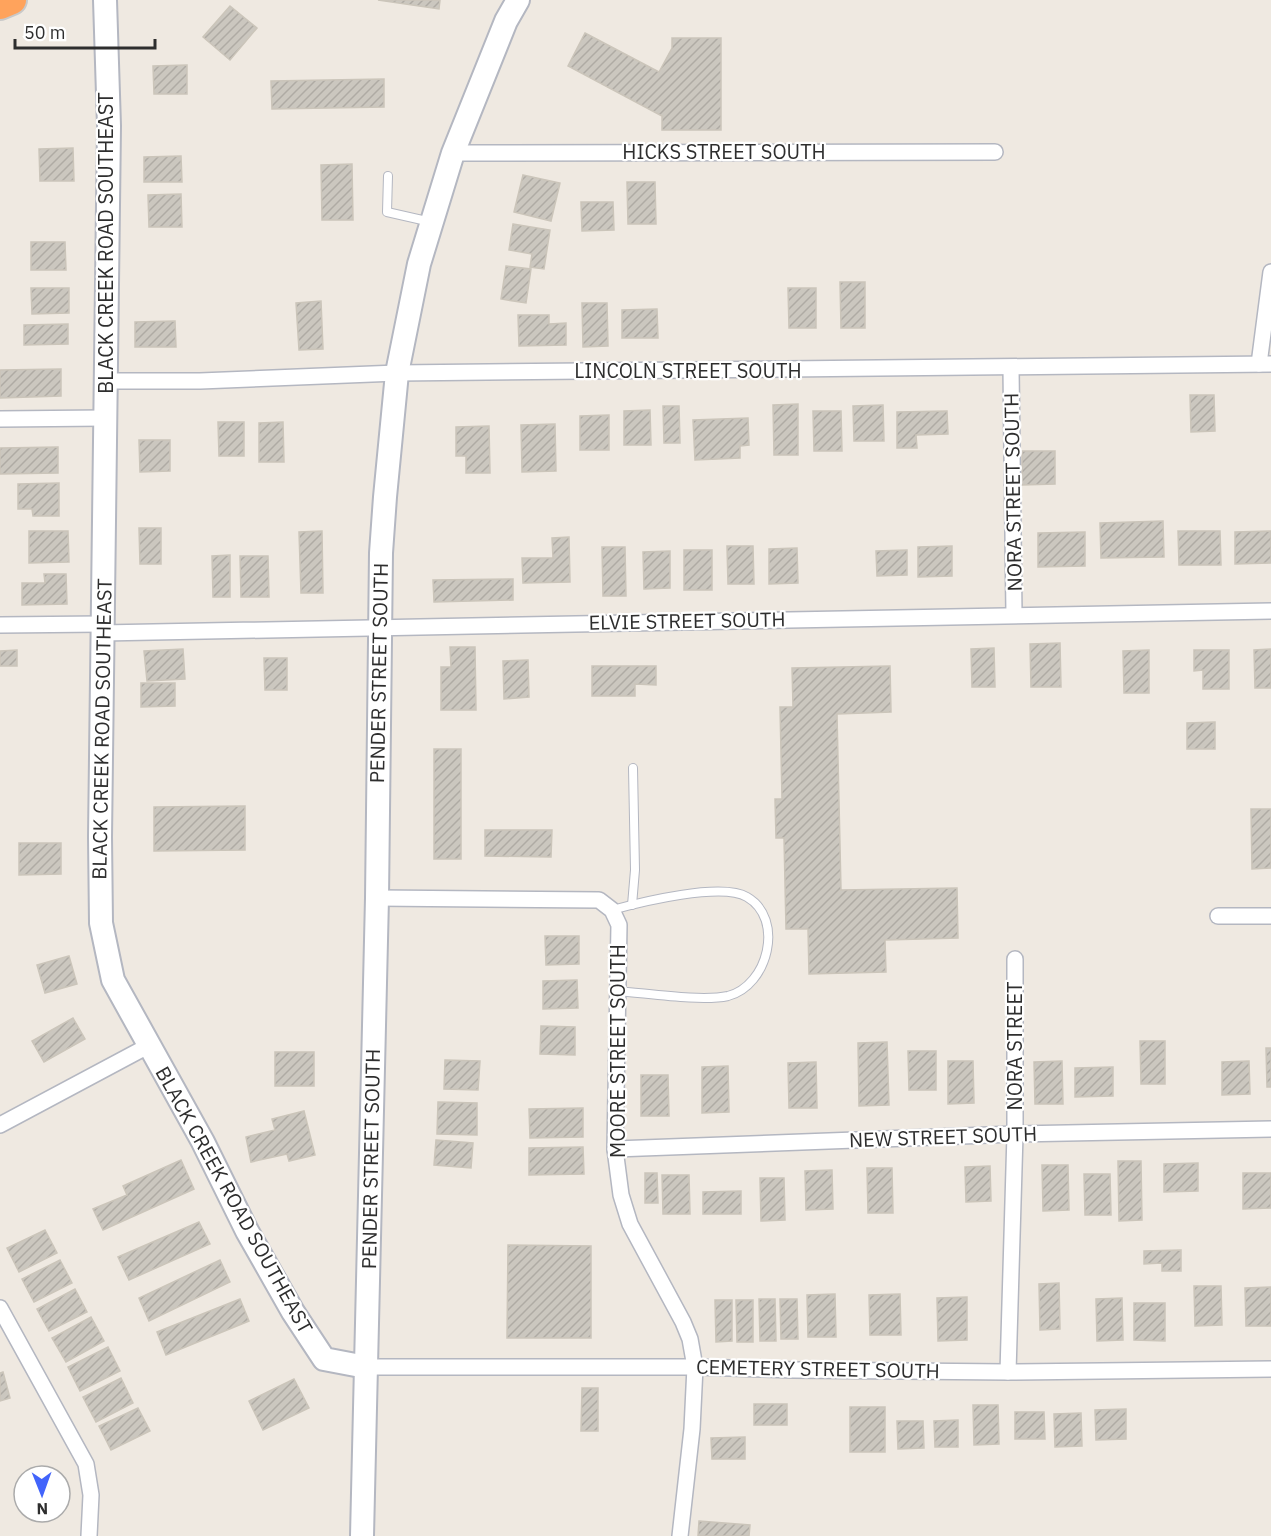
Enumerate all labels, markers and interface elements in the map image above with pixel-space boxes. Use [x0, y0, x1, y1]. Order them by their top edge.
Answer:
scale bar [15, 12, 154, 50]
text: 50 m [24, 21, 66, 44]
street label: BLACK CREEK ROAD SOUTHEAST [92, 92, 119, 394]
street label: HICKS STREET SOUTH [622, 138, 826, 165]
street label: LINCOLN STREET SOUTH [574, 357, 802, 384]
street label: NORA STREET SOUTH [997, 392, 1028, 592]
street label: PENDER STREET SOUTH [363, 563, 394, 783]
street label: BLACK CREEK ROAD SOUTHEAST [85, 578, 118, 880]
street label: ELVIE STREET SOUTH [588, 605, 786, 636]
street label: MOORE STREET SOUTH [604, 944, 631, 1158]
street label: NORA STREET [1001, 982, 1028, 1111]
street label: PENDER STREET SOUTH [355, 1049, 386, 1269]
street label: BLACK CREEK ROAD SOUTHEAST [150, 1061, 319, 1338]
street label: NEW STREET SOUTH [848, 1120, 1038, 1153]
street label: CEMETERY STREET SOUTH [696, 1353, 940, 1384]
north arrow [12, 1464, 72, 1524]
text: N [36, 1499, 48, 1519]

